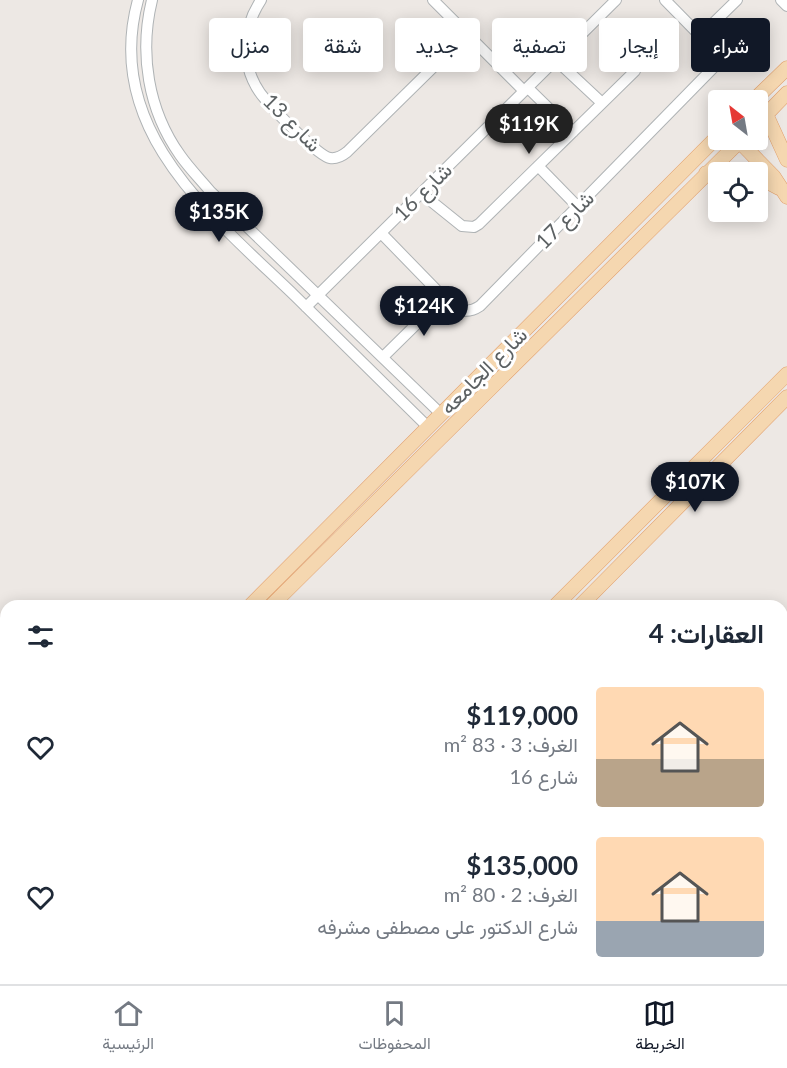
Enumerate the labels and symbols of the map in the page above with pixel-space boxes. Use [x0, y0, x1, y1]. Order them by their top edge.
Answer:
street label: شارع 13 [257, 88, 327, 158]
north arrow [708, 90, 768, 150]
pin: $119K [487, 104, 571, 155]
street label: شارع 16 [388, 157, 458, 227]
street label: شارع 17 [530, 185, 600, 255]
pin: $135K [177, 192, 261, 243]
pin: $124K [382, 286, 466, 337]
street label: شارع الجامعه [434, 321, 534, 421]
pin: $107K [653, 462, 737, 513]

